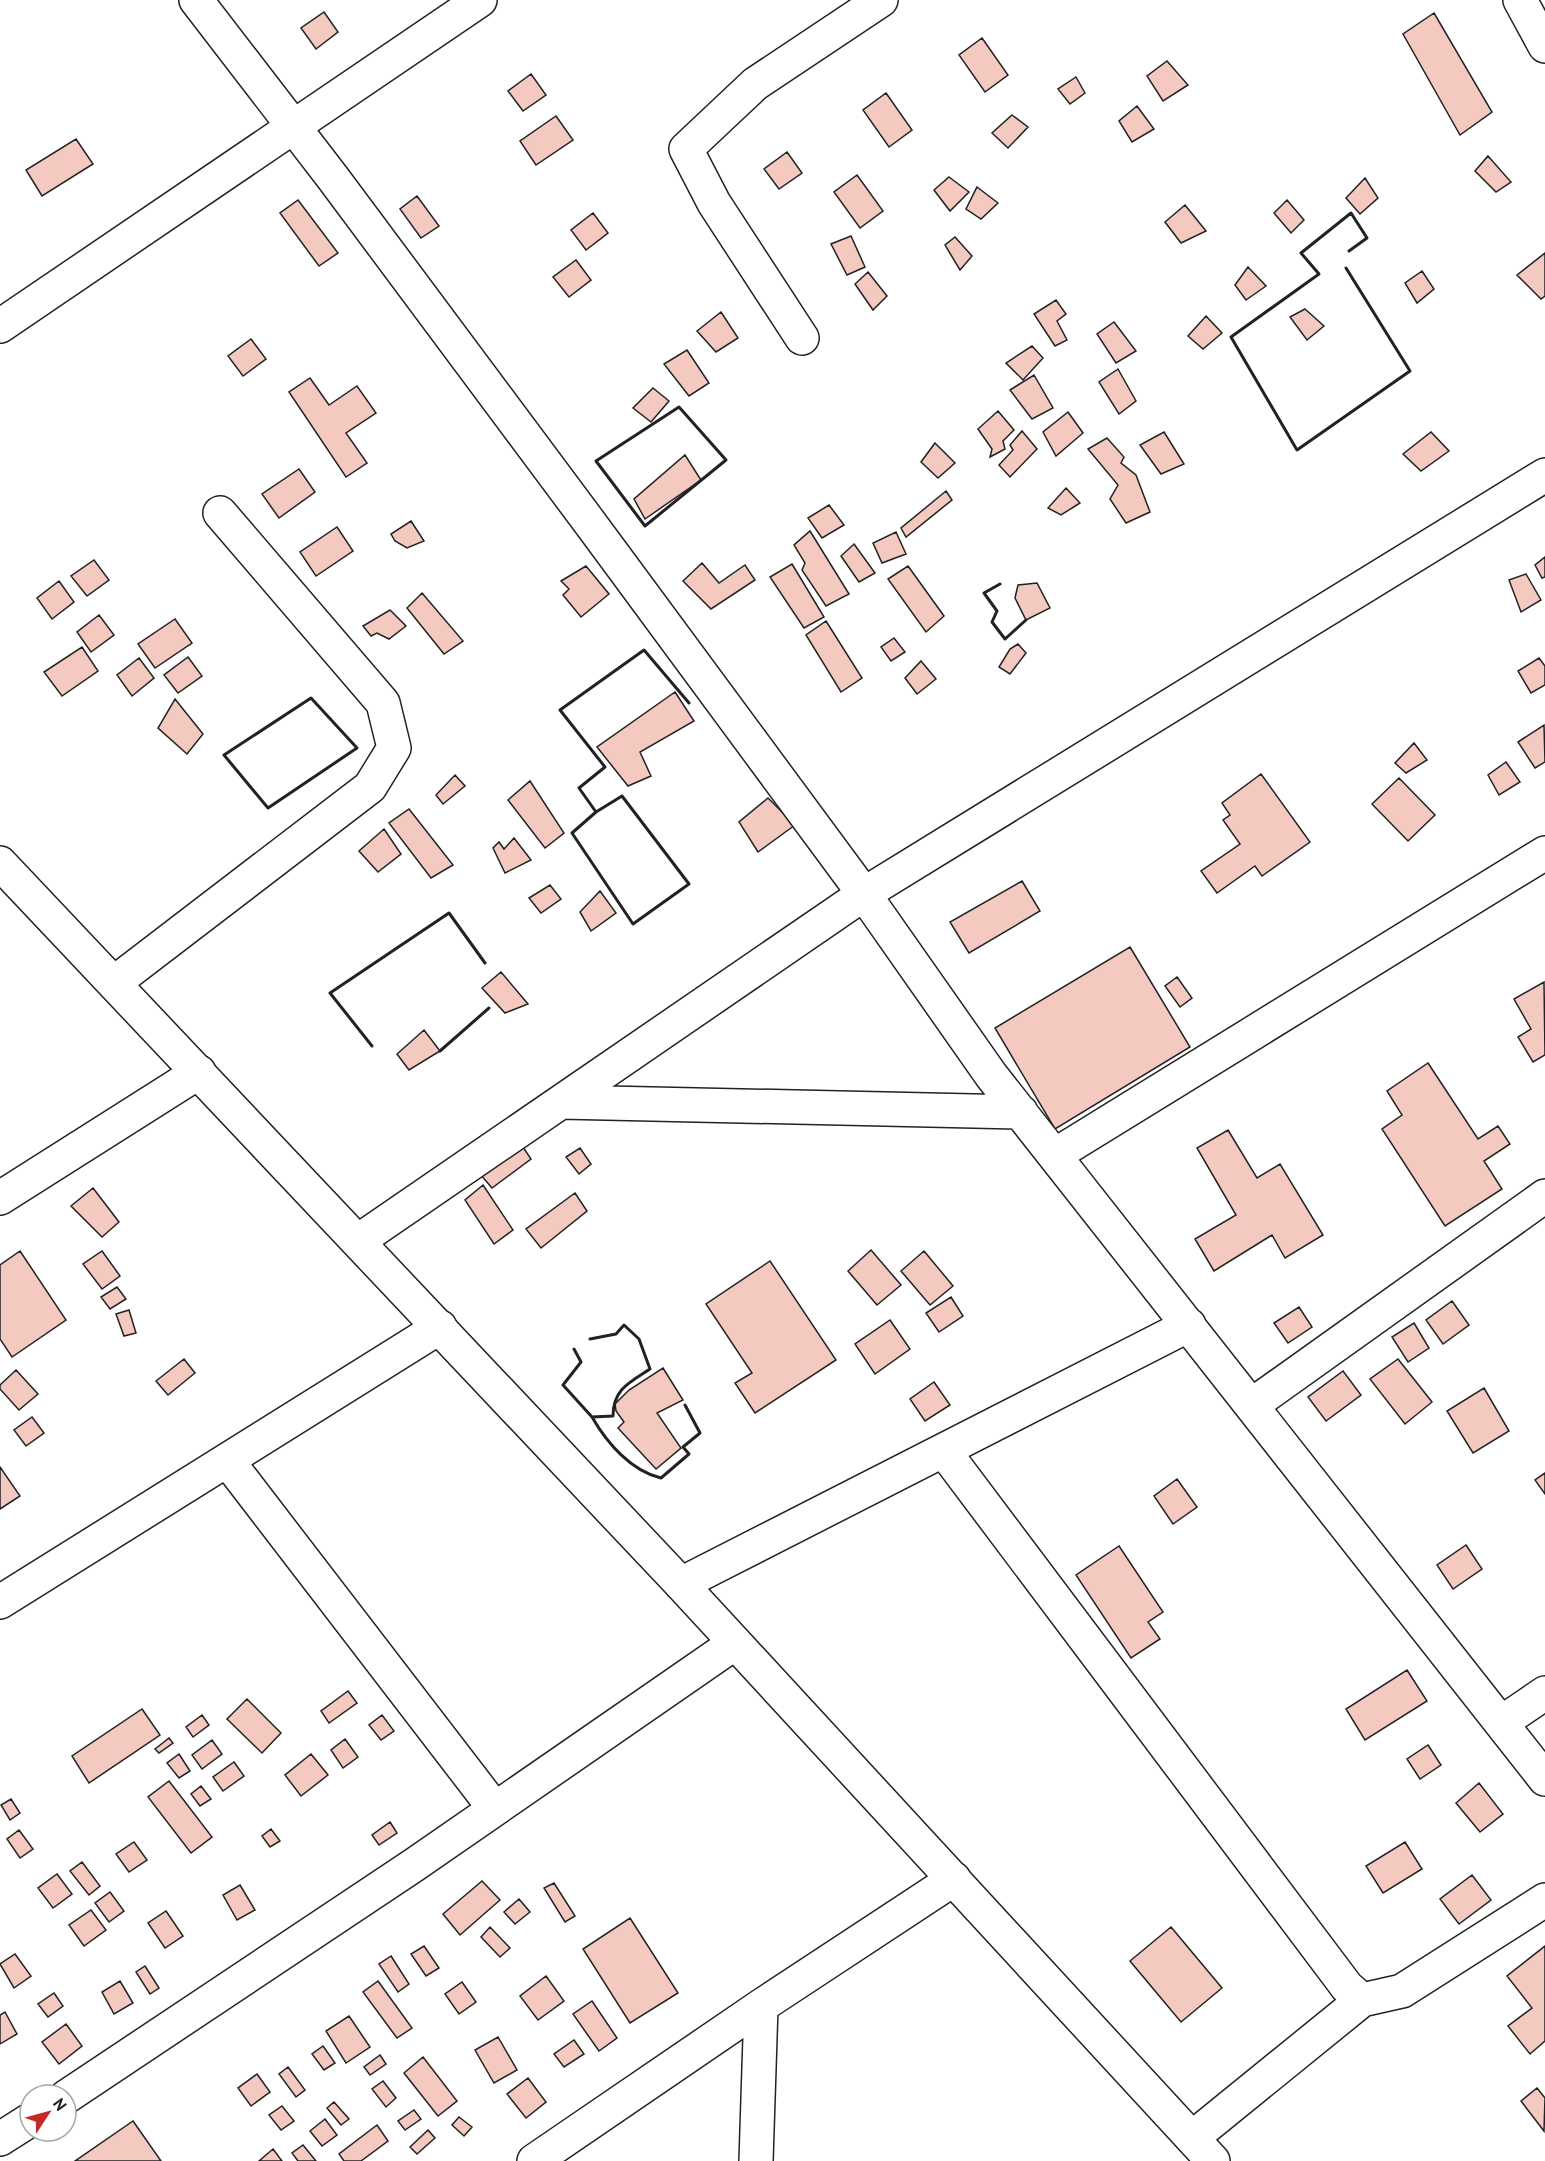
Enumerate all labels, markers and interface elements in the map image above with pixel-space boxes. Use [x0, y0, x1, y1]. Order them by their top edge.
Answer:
north arrow [18, 2083, 78, 2143]
text: N [49, 2094, 71, 2114]

